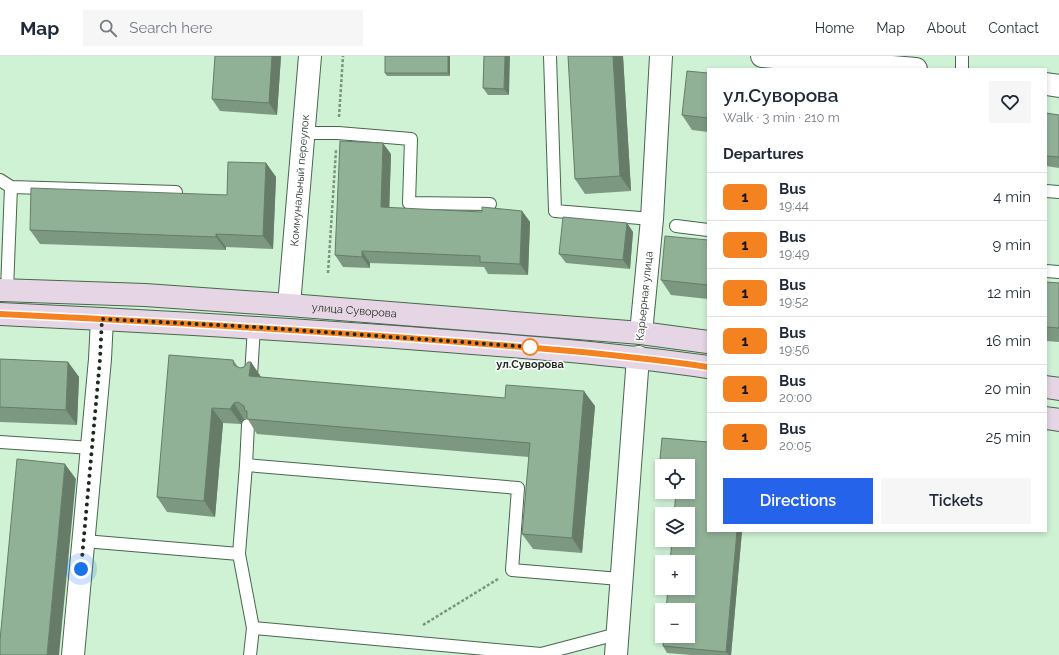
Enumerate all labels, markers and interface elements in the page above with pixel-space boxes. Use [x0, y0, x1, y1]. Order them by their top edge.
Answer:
search box [83, 10, 363, 46]
text: Map [20, 17, 59, 39]
icon: search [97, 17, 119, 39]
text: Search here [129, 19, 213, 37]
text: Home [815, 20, 854, 36]
text: Map [876, 20, 905, 36]
text: About [927, 20, 966, 36]
text: Contact [988, 20, 1039, 36]
button: heart [989, 81, 1031, 123]
text: ул.Суворова [723, 84, 838, 106]
text: Walk · 3 min · 210 m [723, 110, 840, 125]
street label: Коммунальный переулок [288, 114, 312, 247]
text: Departures [723, 145, 804, 163]
text: Bus [779, 180, 806, 198]
text: 4 min [993, 188, 1031, 206]
text: 1 [742, 189, 748, 205]
text: 19:44 [779, 198, 809, 213]
text: Bus [779, 228, 806, 246]
text: 9 min [993, 236, 1031, 254]
text: 1 [742, 237, 748, 253]
text: 19:49 [779, 246, 809, 261]
street label: Карьерная улица [633, 251, 656, 342]
text: Bus [779, 276, 806, 294]
text: 12 min [987, 284, 1031, 302]
text: 1 [742, 285, 748, 301]
text: 19:52 [779, 294, 808, 309]
street label: улица Суворова [311, 301, 397, 321]
text: Bus [779, 324, 806, 342]
text: 16 min [986, 332, 1031, 350]
text: 1 [742, 333, 748, 349]
marker: ул.Суворова [521, 338, 539, 356]
text: 19:56 [779, 342, 810, 357]
place label: ул.Суворова [496, 358, 564, 371]
text: Bus [779, 372, 806, 390]
text: 20 min [984, 380, 1031, 398]
text: 1 [742, 381, 748, 397]
text: 20:00 [779, 390, 812, 405]
text: Bus [779, 420, 806, 438]
text: 25 min [985, 428, 1031, 446]
text: 1 [742, 429, 748, 445]
text: 20:05 [779, 438, 811, 453]
map controls [655, 459, 695, 643]
button: locate [655, 459, 695, 499]
button: Directions [723, 478, 873, 524]
button: Tickets [881, 478, 1031, 524]
button: layers [655, 507, 695, 547]
button: + [655, 555, 695, 595]
your location [71, 559, 91, 579]
button: − [655, 603, 695, 643]

